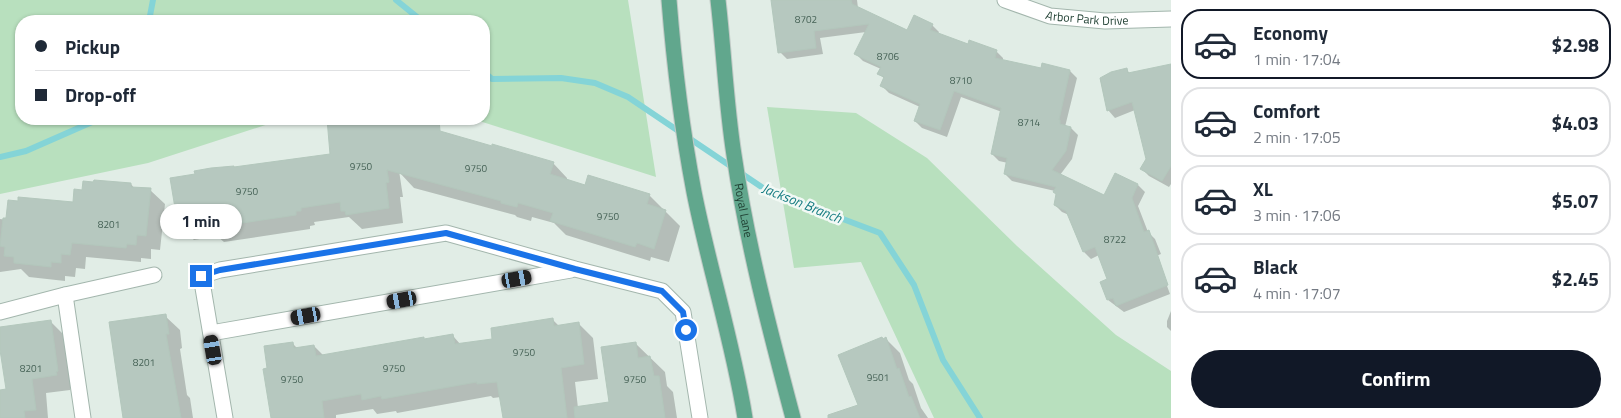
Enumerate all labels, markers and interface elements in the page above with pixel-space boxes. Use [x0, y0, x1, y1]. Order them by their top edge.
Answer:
street label: Arbor Park Drive [1043, 5, 1129, 30]
house number: 8702 [795, 12, 817, 27]
text: Economy [1253, 18, 1328, 47]
icon: car [1193, 22, 1238, 67]
text: $2.98 [1552, 30, 1599, 59]
text: Pickup [65, 32, 120, 61]
text: 1 min · 17:04 [1253, 47, 1341, 71]
house number: 8706 [877, 49, 900, 64]
house number: 8710 [950, 73, 973, 88]
text: Drop-off [65, 80, 136, 109]
text: Comfort [1253, 96, 1320, 125]
icon: car [1193, 100, 1238, 145]
text: $4.03 [1552, 108, 1599, 137]
house number: 8714 [1018, 115, 1041, 130]
text: 2 min · 17:05 [1253, 125, 1341, 149]
house number: 9750 [350, 159, 373, 174]
house number: 9750 [465, 161, 488, 176]
text: XL [1253, 174, 1273, 203]
water label: Jackson Branch [759, 177, 846, 228]
icon: car [1193, 178, 1238, 223]
street label: Royal Lane [730, 182, 758, 239]
house number: 9750 [236, 184, 259, 199]
text: $5.07 [1552, 186, 1599, 215]
text: 3 min · 17:06 [1253, 203, 1341, 227]
callout: 1 min [160, 204, 242, 238]
text: 1 min [182, 209, 220, 233]
house number: 9750 [597, 209, 620, 224]
house number: 8201 [98, 217, 120, 232]
house number: 8722 [1104, 232, 1126, 247]
text: Black [1253, 252, 1298, 281]
icon: car [1193, 256, 1238, 301]
text: $2.45 [1552, 264, 1599, 293]
route end [190, 265, 212, 287]
car [500, 269, 533, 289]
text: 4 min · 17:07 [1253, 281, 1341, 305]
car [385, 290, 418, 310]
car [289, 306, 322, 326]
route start [675, 319, 697, 341]
car [203, 334, 222, 366]
house number: 9750 [513, 345, 536, 360]
button: Confirm [1191, 350, 1601, 408]
house number: 8201 [133, 355, 155, 370]
house number: 8201 [20, 361, 42, 376]
house number: 9750 [383, 361, 406, 376]
house number: 9501 [867, 370, 889, 385]
house number: 9750 [281, 372, 304, 387]
house number: 9750 [624, 372, 647, 387]

